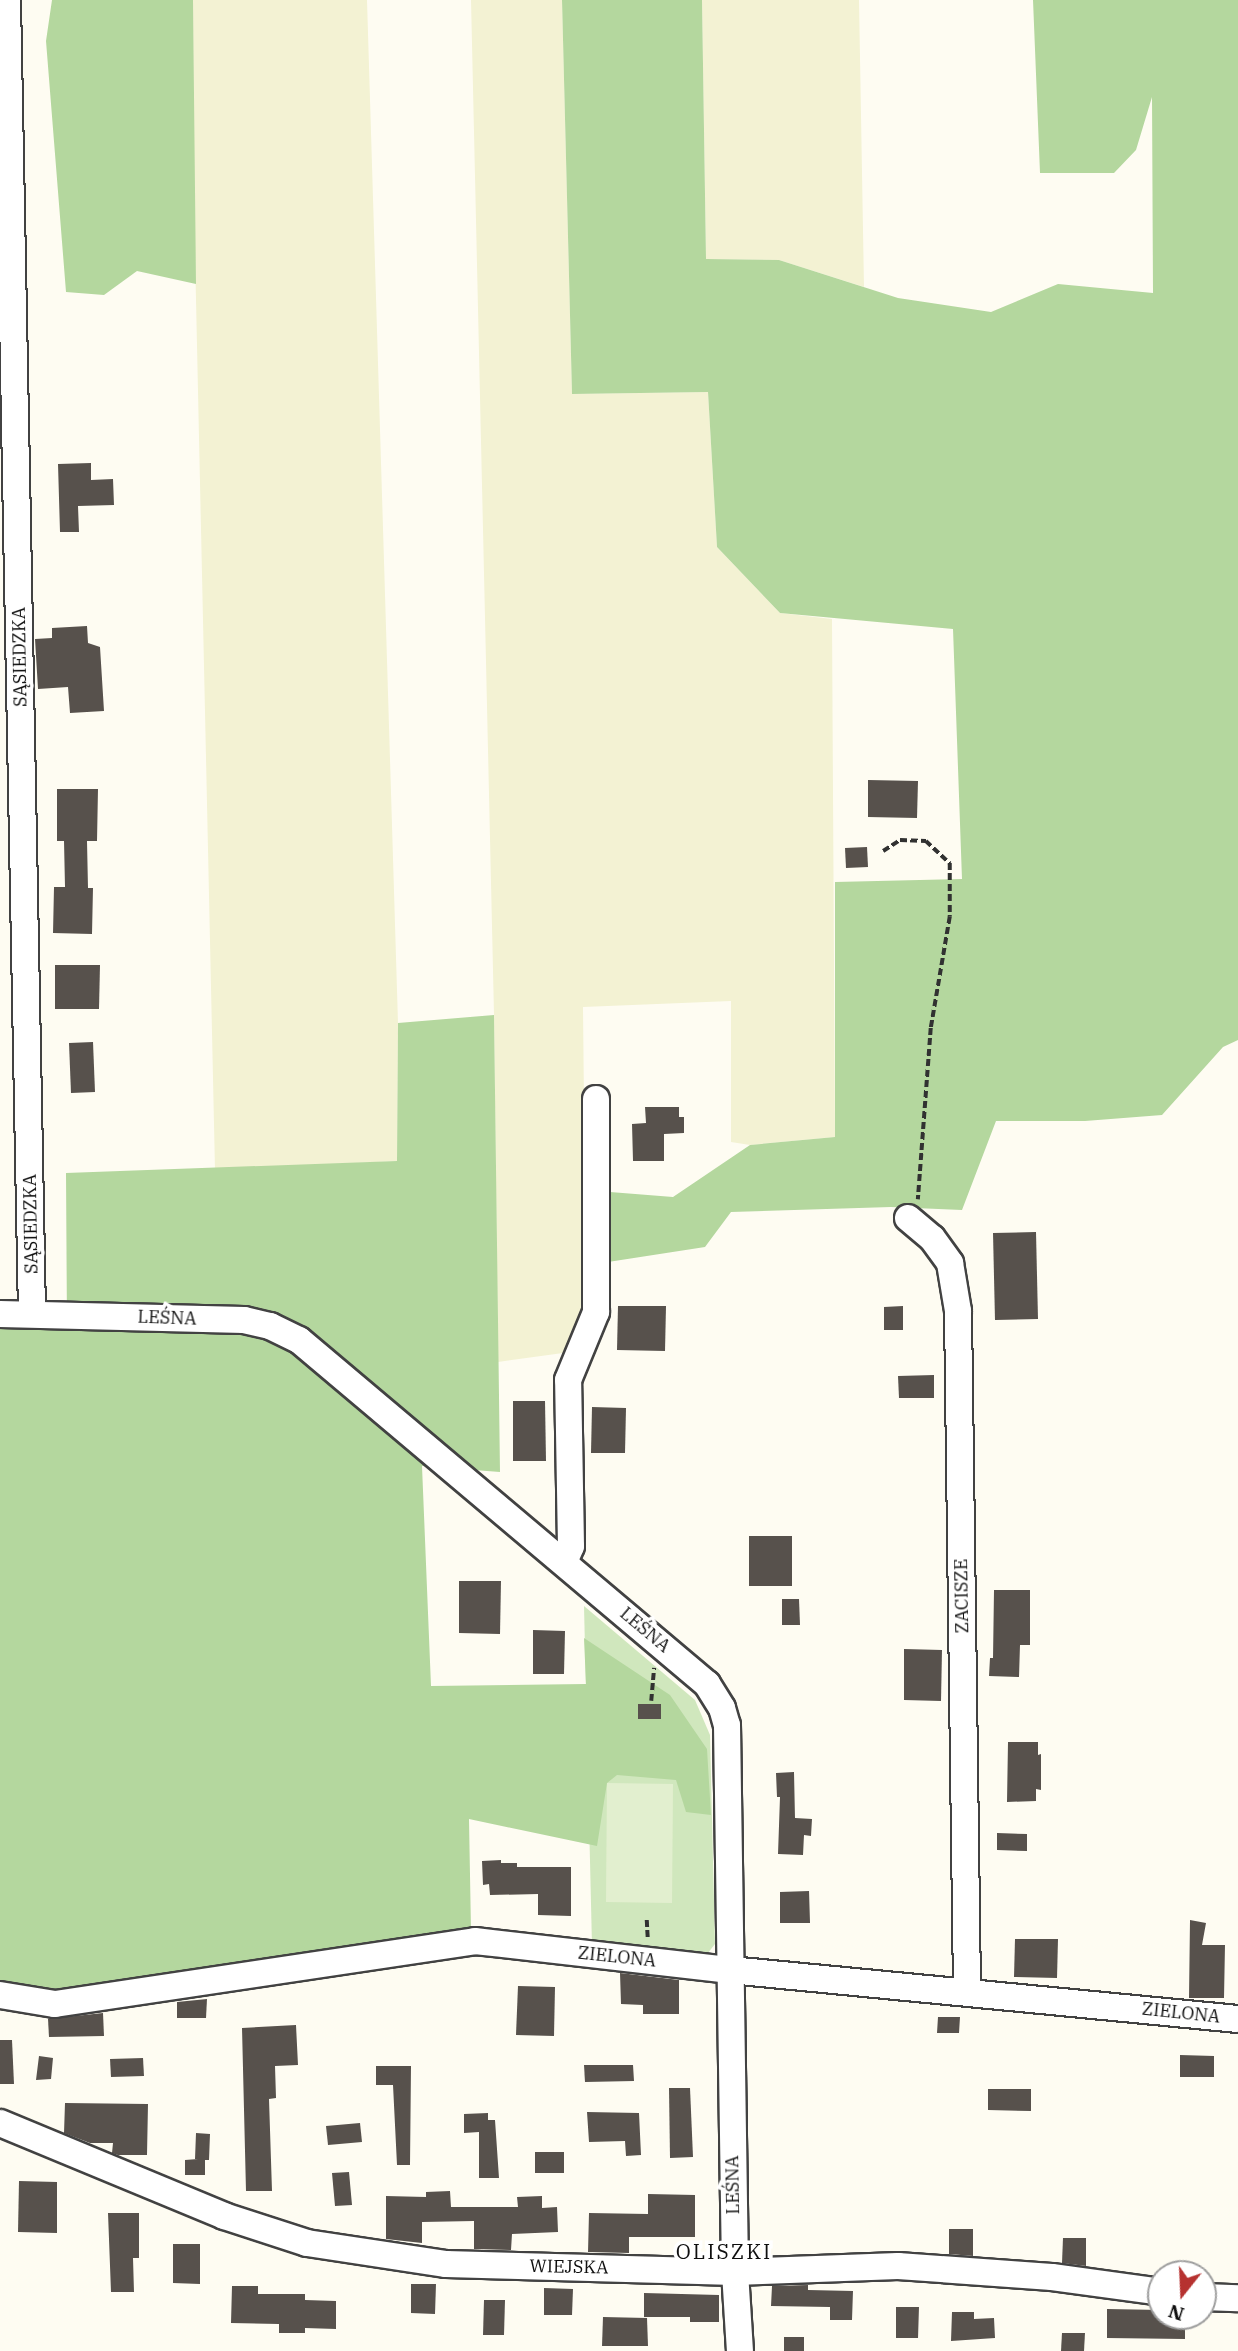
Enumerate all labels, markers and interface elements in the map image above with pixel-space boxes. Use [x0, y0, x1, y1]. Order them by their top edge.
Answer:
street label: SĄSIEDZKA [8, 607, 32, 707]
street label: SĄSIEDZKA [19, 1174, 43, 1274]
street label: LEŚNA [137, 1306, 197, 1330]
street label: ZACISZE [951, 1558, 973, 1634]
street label: LEŚNA [615, 1603, 675, 1657]
street label: ZIELONA [577, 1942, 657, 1972]
street label: ZIELONA [1141, 1998, 1221, 2028]
street label: LEŚNA [722, 2155, 744, 2215]
district label: OLISZKI [677, 2238, 771, 2264]
street label: WIEJSKA [529, 2256, 609, 2278]
north arrow [1147, 2260, 1217, 2330]
text: N [1165, 2299, 1187, 2327]

